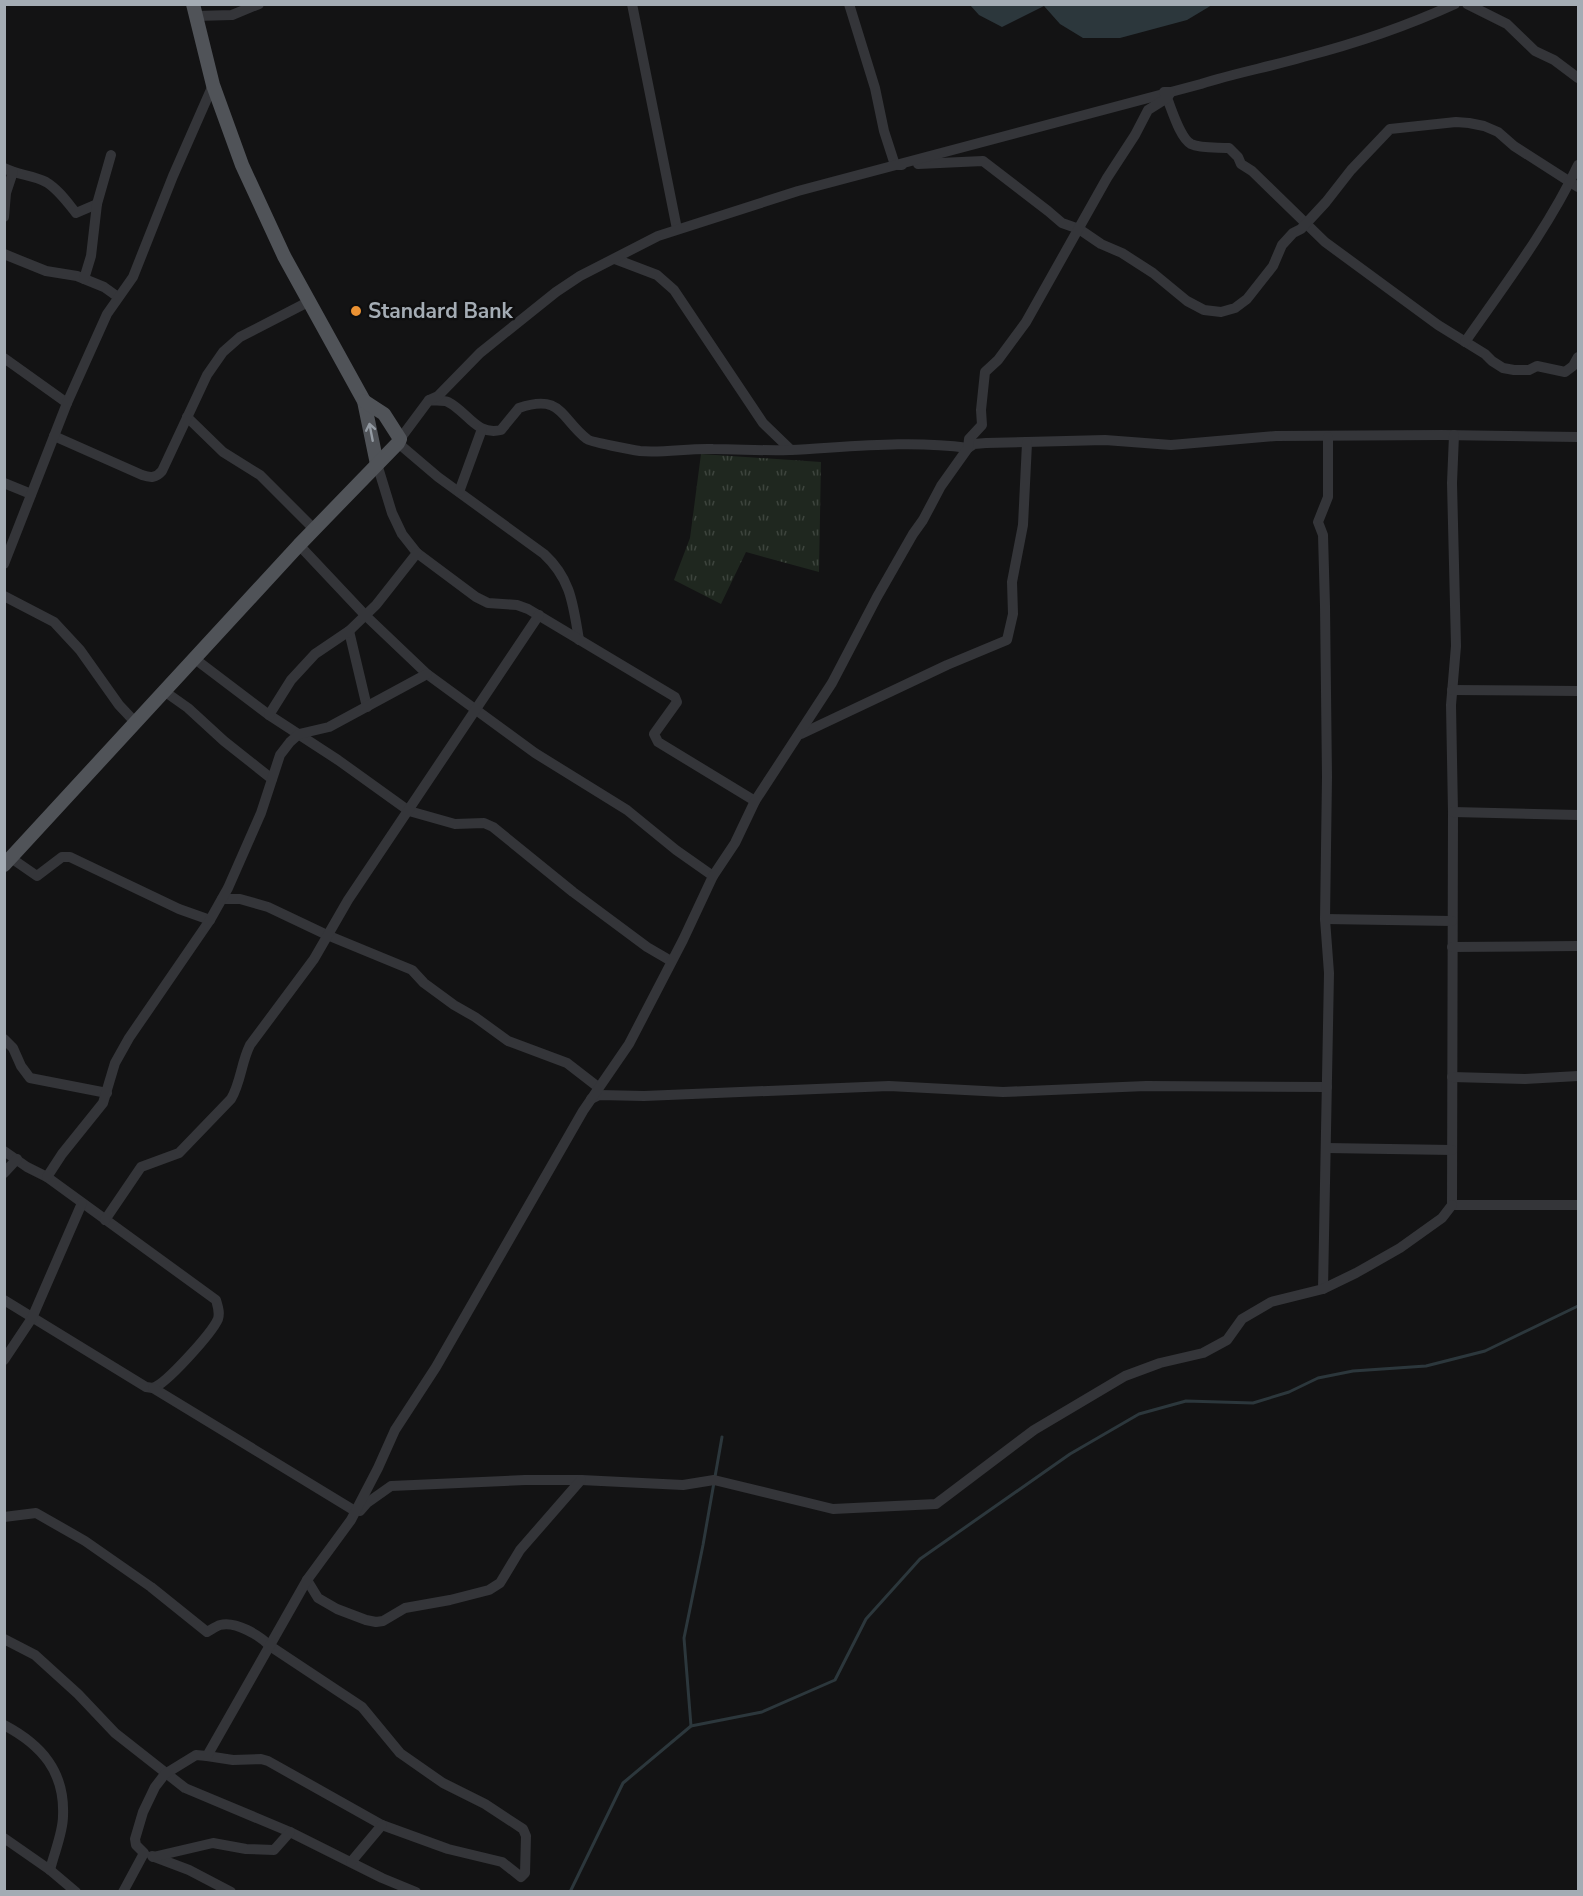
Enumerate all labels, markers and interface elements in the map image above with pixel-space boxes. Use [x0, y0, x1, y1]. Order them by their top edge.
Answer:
place label: Standard Bank [368, 297, 514, 325]
marker: Standard Bank [349, 304, 363, 318]
one-way arrow [365, 423, 376, 443]

